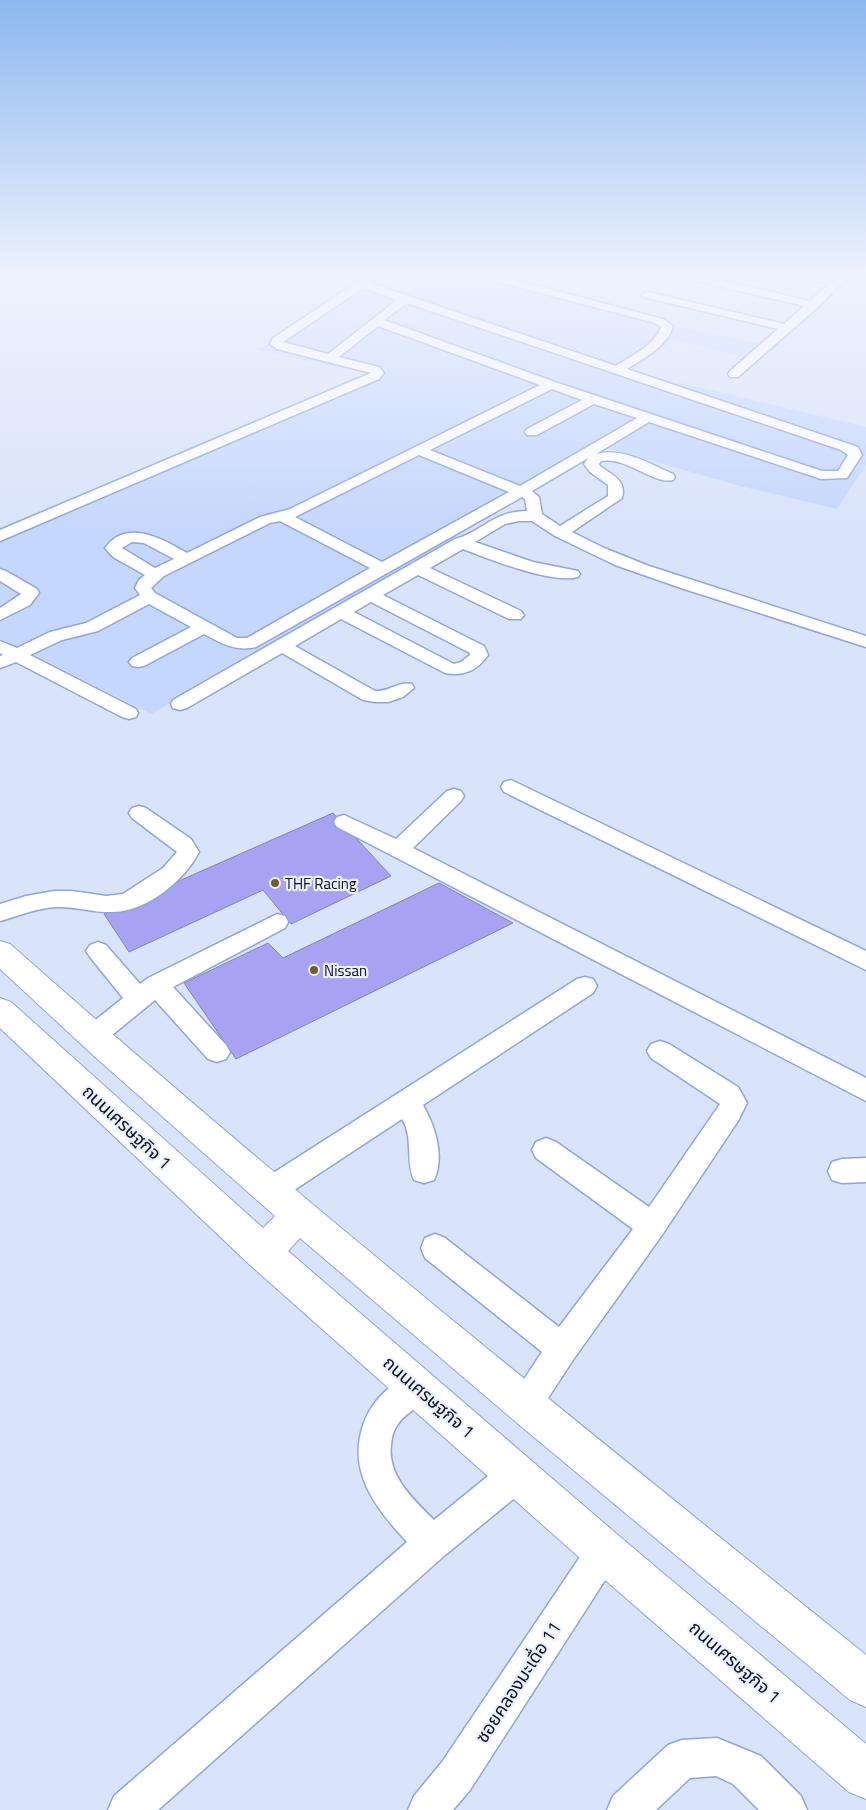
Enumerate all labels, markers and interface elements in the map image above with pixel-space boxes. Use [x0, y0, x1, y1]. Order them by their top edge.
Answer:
place label: THF Racing [285, 872, 357, 895]
marker: THF Racing [269, 877, 281, 889]
place label: Nissan [324, 959, 367, 982]
marker: Nissan [308, 964, 320, 976]
street label: ถนนเศรษฐกิจ 1 [76, 1078, 178, 1176]
street label: ถนนเศรษฐกิจ 1 [377, 1349, 481, 1445]
street label: ถนนเศรษฐกิจ 1 [683, 1614, 787, 1710]
street label: ซอยคลองมะเดื่อ 11 [469, 1616, 567, 1748]

